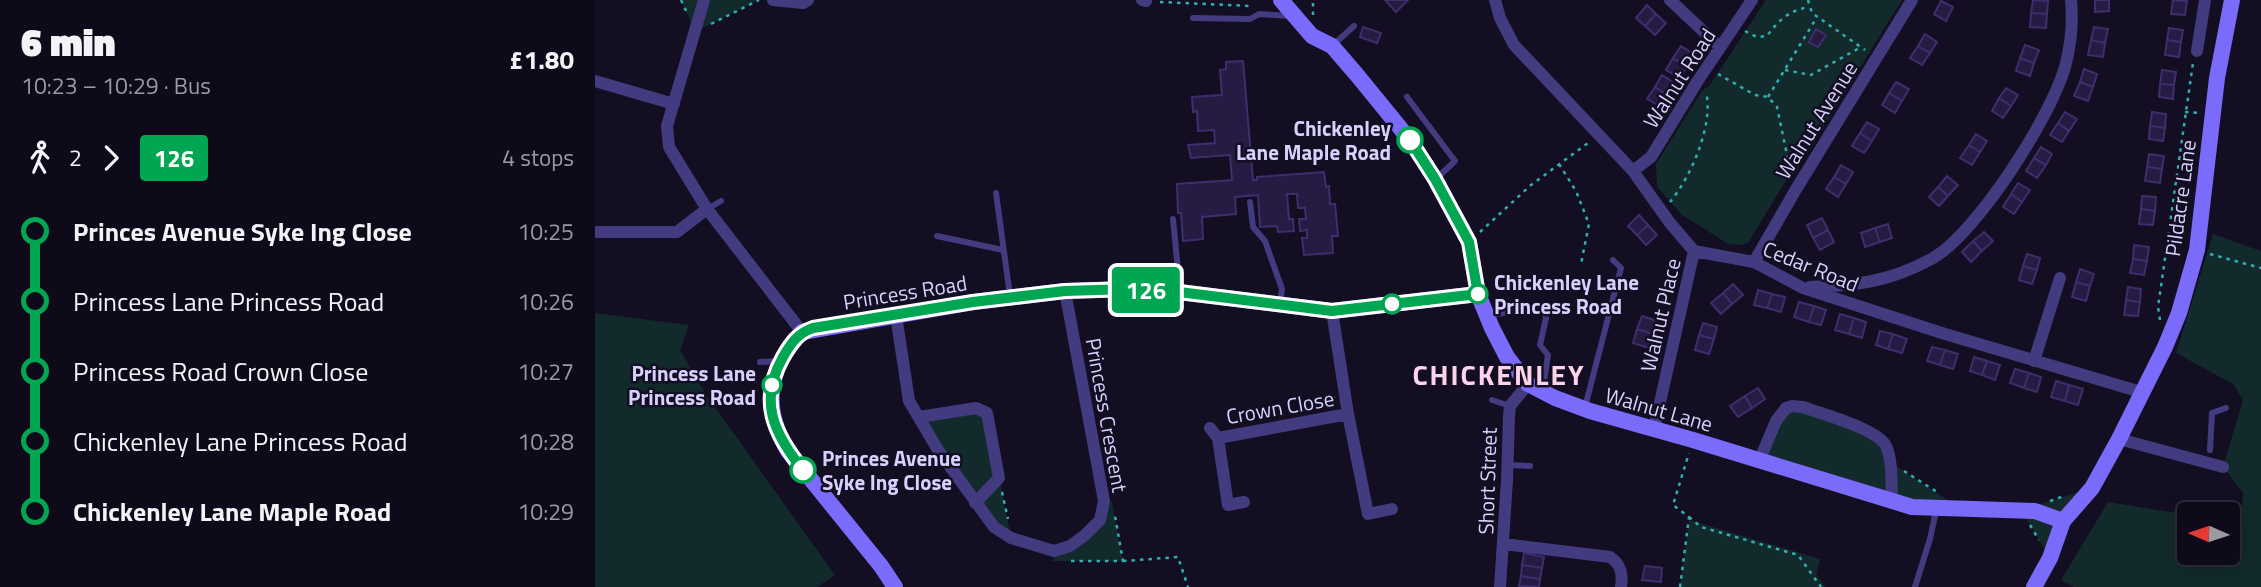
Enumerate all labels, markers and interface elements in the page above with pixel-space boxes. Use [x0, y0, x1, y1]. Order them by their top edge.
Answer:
text: 6 min [21, 13, 115, 71]
street label: Walnut Road [1635, 22, 1723, 134]
text: £1.80 [509, 40, 574, 79]
street label: Walnut Avenue [1767, 55, 1865, 185]
text: 10:23 – 10:29 · Bus [21, 68, 211, 103]
place label: Chickenley Lane Maple Road [1236, 112, 1391, 168]
marker: Chickenley Lane Maple Road [1397, 127, 1423, 153]
street label: Pildacre Lane [2156, 138, 2204, 258]
icon: walk [21, 139, 59, 177]
icon: forward [92, 139, 130, 177]
text: 2 [69, 140, 82, 175]
text: 126 [154, 140, 194, 176]
text: 4 stops [502, 140, 574, 175]
text: Princes Avenue Syke Ing Close [73, 212, 412, 251]
text: 10:25 [517, 214, 574, 249]
street label: Cedar Road [1758, 232, 1864, 300]
street label: Walnut Place [1631, 255, 1689, 375]
street label: Princess Road [841, 266, 969, 318]
place label: Chickenley Lane Princess Road [1494, 266, 1639, 322]
line badge: 126 [1106, 267, 1186, 313]
text: 126 [1126, 272, 1166, 308]
text: Princess Lane Princess Road [73, 282, 384, 321]
text: 10:26 [517, 284, 574, 319]
marker: Chickenley Lane Princess Road [1468, 284, 1488, 304]
unlabelled marker [1382, 294, 1402, 314]
street label: Princess Crescent [1078, 335, 1136, 495]
text: Princess Road Crown Close [73, 352, 368, 391]
district label: CHICKENLEY [1412, 353, 1586, 396]
text: 10:27 [517, 354, 574, 389]
place label: Princess Lane Princess Road [628, 357, 756, 413]
marker: Princess Lane Princess Road [762, 375, 782, 395]
street label: Walnut Lane [1601, 378, 1717, 440]
street label: Crown Close [1224, 382, 1336, 432]
text: Chickenley Lane Princess Road [73, 422, 407, 461]
text: 10:28 [517, 424, 574, 459]
street label: Short Street [1469, 426, 1505, 535]
place label: Princes Avenue Syke Ing Close [822, 442, 961, 498]
marker: Princes Avenue Syke Ing Close [790, 457, 816, 483]
text: Chickenley Lane Maple Road [73, 492, 391, 531]
text: 10:29 [517, 494, 574, 529]
north arrow [2177, 502, 2240, 565]
map controls [2177, 502, 2240, 565]

